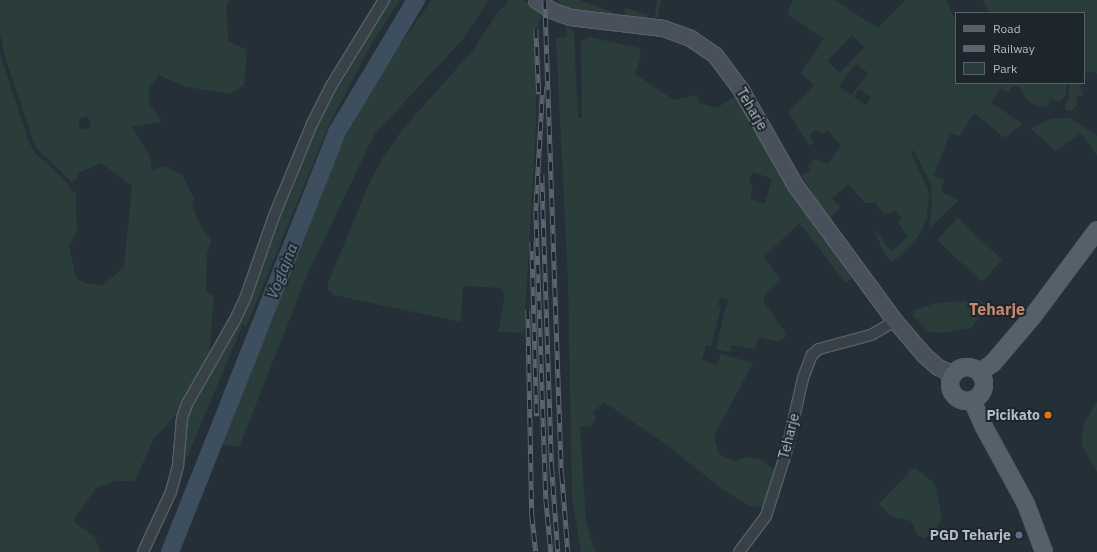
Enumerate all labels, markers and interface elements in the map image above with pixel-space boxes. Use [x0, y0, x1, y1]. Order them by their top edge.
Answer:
legend [955, 12, 1085, 84]
text: Road [993, 21, 1021, 36]
text: Railway [993, 41, 1035, 56]
text: Park [993, 61, 1017, 76]
street label: Teharje [733, 85, 771, 133]
water label: Voglajna [263, 241, 301, 301]
district label: Teharje [969, 299, 1025, 319]
place label: Picikato [986, 407, 1040, 423]
marker: Picikato [1043, 410, 1053, 420]
street label: Teharje [775, 411, 803, 461]
place label: PGD Teharje [930, 527, 1011, 543]
marker: PGD Teharje [1014, 530, 1024, 540]

